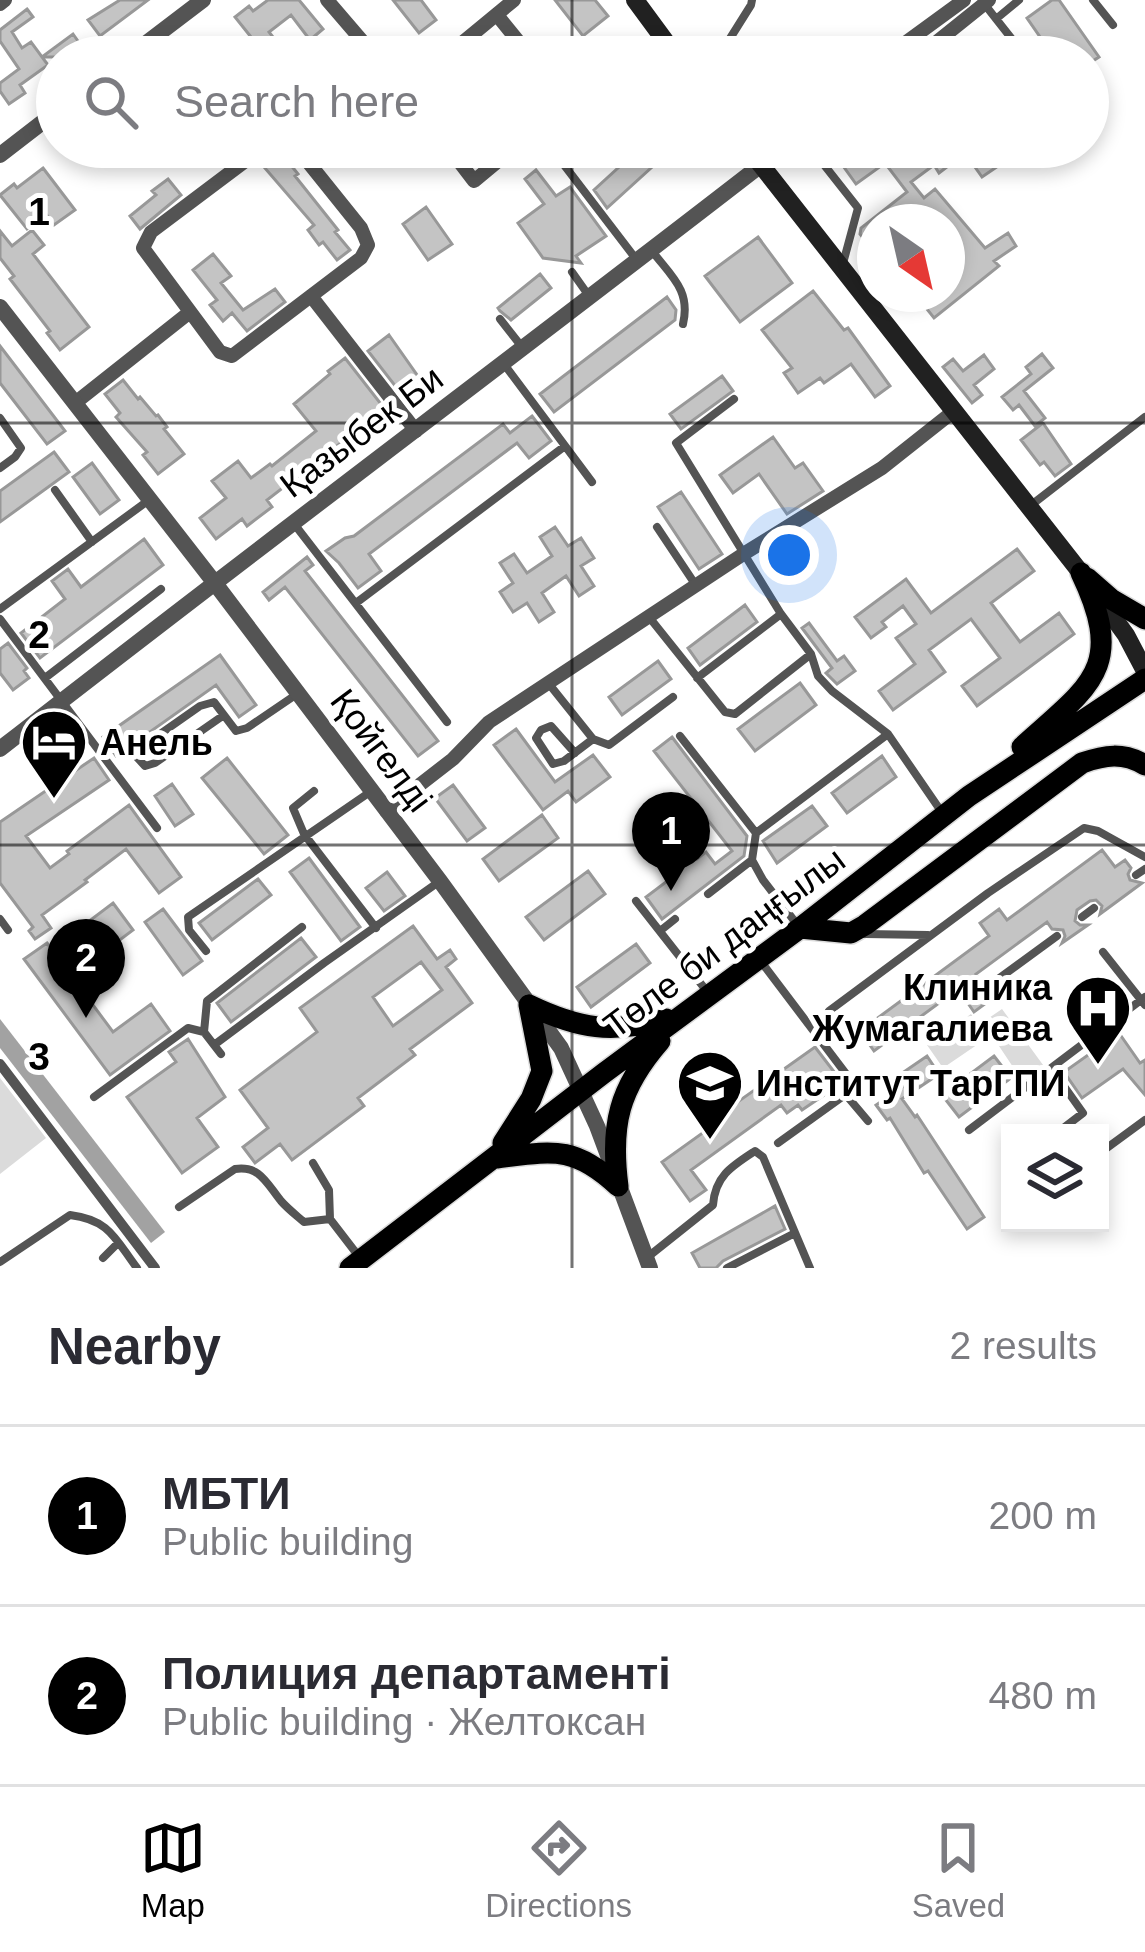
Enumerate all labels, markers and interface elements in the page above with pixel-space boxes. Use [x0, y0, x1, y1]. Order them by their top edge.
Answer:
search box [36, 36, 1109, 168]
icon: search [78, 69, 144, 135]
text: Search here [174, 76, 419, 127]
text: 1 [28, 190, 50, 233]
north arrow [857, 204, 965, 312]
street label: Қазыбек Би [272, 357, 451, 506]
your location [759, 525, 819, 585]
text: 2 [28, 613, 50, 656]
street label: Қойгелді [322, 681, 441, 819]
hotel icon: Анель [19, 707, 89, 801]
place label: Анель [100, 722, 213, 763]
pin: 1 [632, 792, 710, 891]
street label: Төле би даңғылы [596, 839, 853, 1046]
pin: 2 [47, 919, 125, 1018]
place label: Клиника Жумагалиева [811, 967, 1053, 1049]
hospital icon: Клиника Жумагалиева [1063, 973, 1133, 1067]
text: 3 [28, 1035, 50, 1078]
school or university icon: Институт ТарГПИ [675, 1048, 745, 1142]
place label: Институт ТарГПИ [756, 1063, 1065, 1104]
map controls [1001, 1124, 1109, 1232]
button: layers [1001, 1124, 1109, 1232]
text: Nearby [48, 1318, 221, 1375]
text: 2 results [950, 1324, 1097, 1367]
text: МБТИ [162, 1468, 291, 1519]
text: 1 [76, 1494, 98, 1537]
text: 200 m [989, 1494, 1097, 1537]
text: Public building [162, 1520, 414, 1563]
text: Полиция департаменті [162, 1648, 671, 1699]
text: 2 [76, 1674, 98, 1717]
text: 480 m [989, 1674, 1097, 1717]
text: Public building · Желтоксан [162, 1700, 646, 1743]
tab: Map [140, 1815, 206, 1925]
tab: Directions [485, 1815, 632, 1925]
tab: Saved [912, 1815, 1005, 1925]

